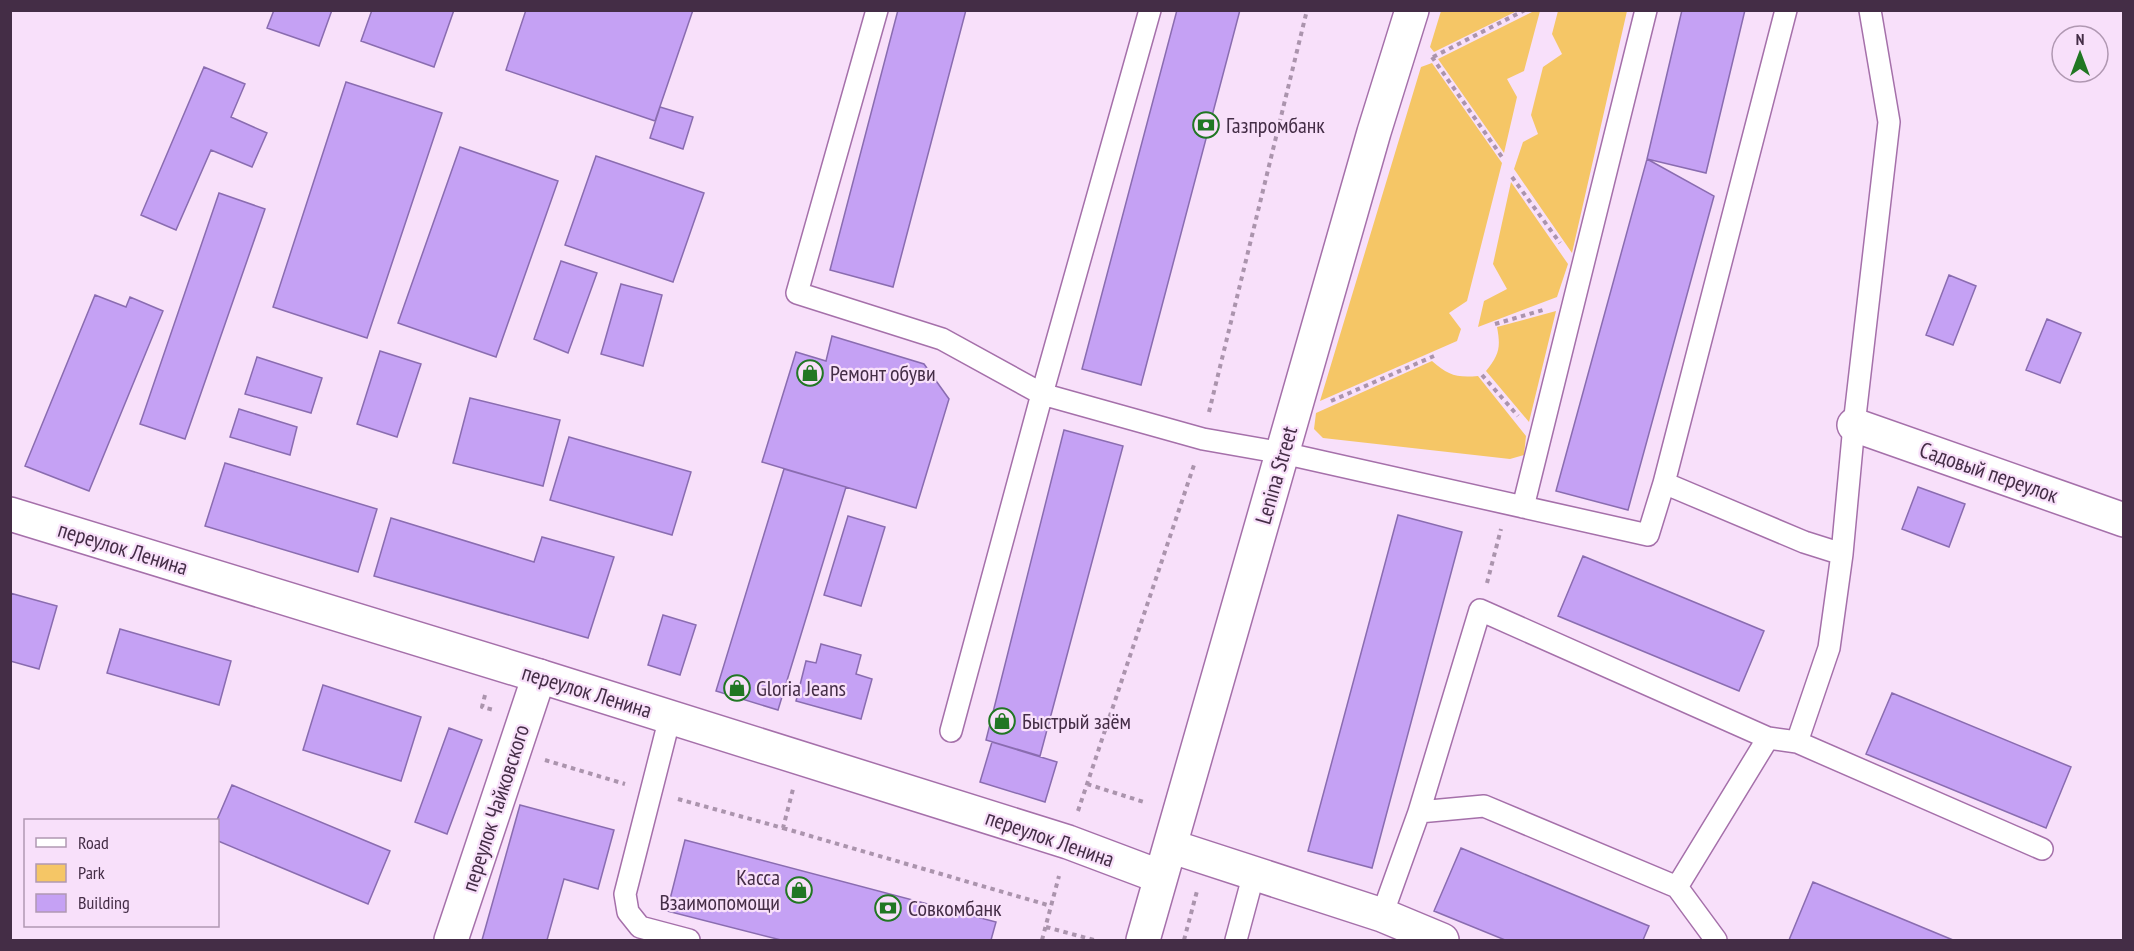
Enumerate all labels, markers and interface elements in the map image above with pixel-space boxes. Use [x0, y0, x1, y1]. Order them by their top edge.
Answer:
north arrow [2050, 24, 2110, 84]
text: N [2076, 29, 2084, 49]
bank icon: Газпромбанк [1191, 110, 1221, 140]
place label: Газпромбанк [1226, 111, 1325, 139]
shop icon: Ремонт обуви [795, 358, 825, 388]
place label: Ремонт обуви [830, 359, 936, 387]
street label: Lenina Street [1249, 423, 1303, 527]
street label: Садовый переулок [1916, 435, 2063, 509]
street label: переулок Ленина [55, 515, 191, 581]
street label: переулок Ленина [519, 658, 655, 724]
shop icon: Gloria Jeans [722, 673, 752, 703]
place label: Gloria Jeans [756, 674, 846, 702]
shop icon: Быстрый заём [987, 706, 1017, 736]
place label: Быстрый заём [1022, 707, 1131, 735]
street label: переулок Чайковского [455, 721, 535, 895]
street label: переулок Ленина [982, 803, 1118, 873]
legend [24, 819, 219, 927]
text: Road [78, 831, 109, 854]
text: Park [78, 861, 105, 884]
place label: Касса Взаимопомощи [659, 863, 780, 916]
shop icon: Касса Взаимопомощи [784, 875, 814, 905]
text: Building [78, 891, 130, 914]
bank icon: Совкомбанк [873, 893, 903, 923]
place label: Совкомбанк [908, 894, 1002, 922]

